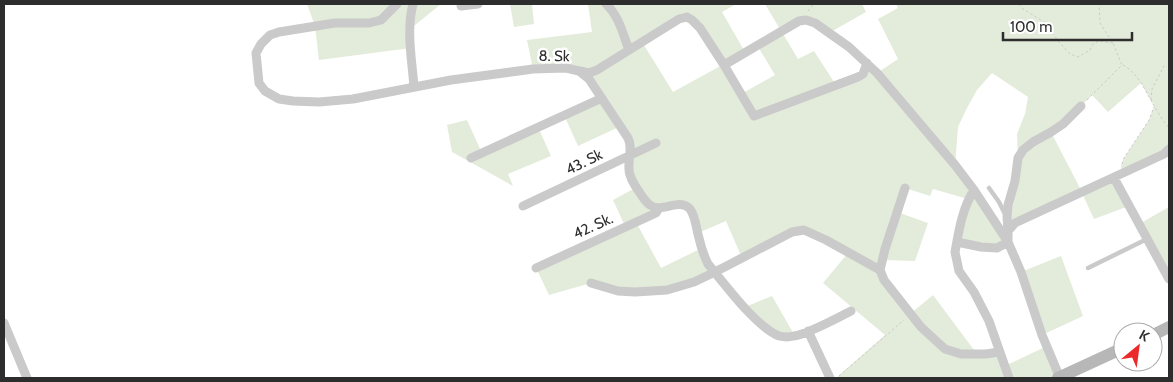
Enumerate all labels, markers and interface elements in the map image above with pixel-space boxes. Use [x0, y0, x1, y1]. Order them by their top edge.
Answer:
scale bar [1003, 10, 1132, 42]
text: 100 m [1010, 18, 1052, 36]
street label: 8. Sk [538, 47, 570, 65]
street label: 43. Sk [563, 145, 606, 179]
street label: 42. Sk. [570, 209, 616, 243]
north arrow [1113, 322, 1163, 372]
text: K [1136, 326, 1153, 346]

